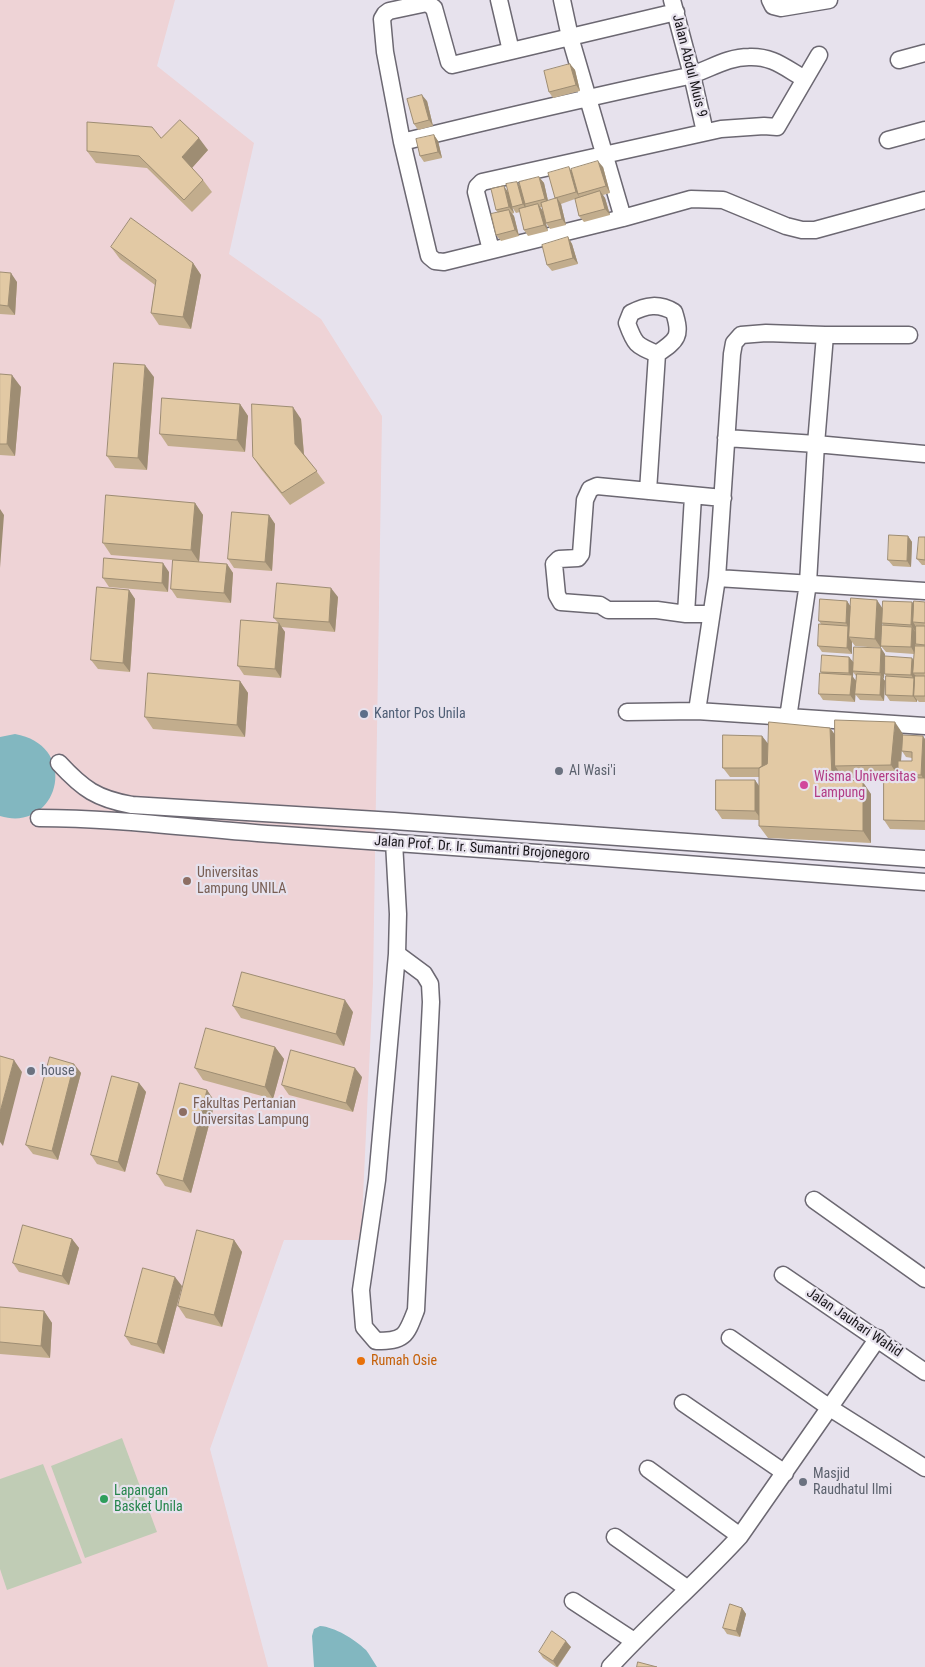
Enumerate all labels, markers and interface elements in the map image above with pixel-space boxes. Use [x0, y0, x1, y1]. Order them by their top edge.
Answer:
street label: Jalan Abdul Muis 9 [668, 13, 710, 119]
place label: Kantor Pos Unila [374, 706, 466, 722]
marker: Kantor Pos Unila [358, 708, 370, 720]
place label: Al Wasi'i [569, 763, 616, 779]
marker: Al Wasi'i [553, 765, 565, 777]
place label: Wisma Universitas Lampung [814, 769, 916, 802]
marker: Wisma Universitas Lampung [798, 779, 810, 791]
street label: Jalan Prof. Dr. Ir. Sumantri Brojonegoro [374, 833, 590, 865]
place label: Universitas Lampung UNILA [197, 865, 286, 898]
marker: Universitas Lampung UNILA [181, 875, 193, 887]
place label: house [41, 1063, 75, 1079]
marker: house [25, 1065, 37, 1077]
place label: Fakultas Pertanian Universitas Lampung [193, 1096, 309, 1128]
marker: Fakultas Pertanian Universitas Lampung [177, 1106, 189, 1118]
street label: Jalan Jauhari Wahid [803, 1285, 905, 1361]
place label: Rumah Osie [371, 1353, 437, 1369]
marker: Rumah Osie [355, 1355, 367, 1367]
place label: Masjid Raudhatul Ilmi [813, 1466, 892, 1498]
marker: Masjid Raudhatul Ilmi [797, 1476, 809, 1488]
place label: Lapangan Basket Unila [114, 1483, 183, 1515]
marker: Lapangan Basket Unila [98, 1493, 110, 1505]

